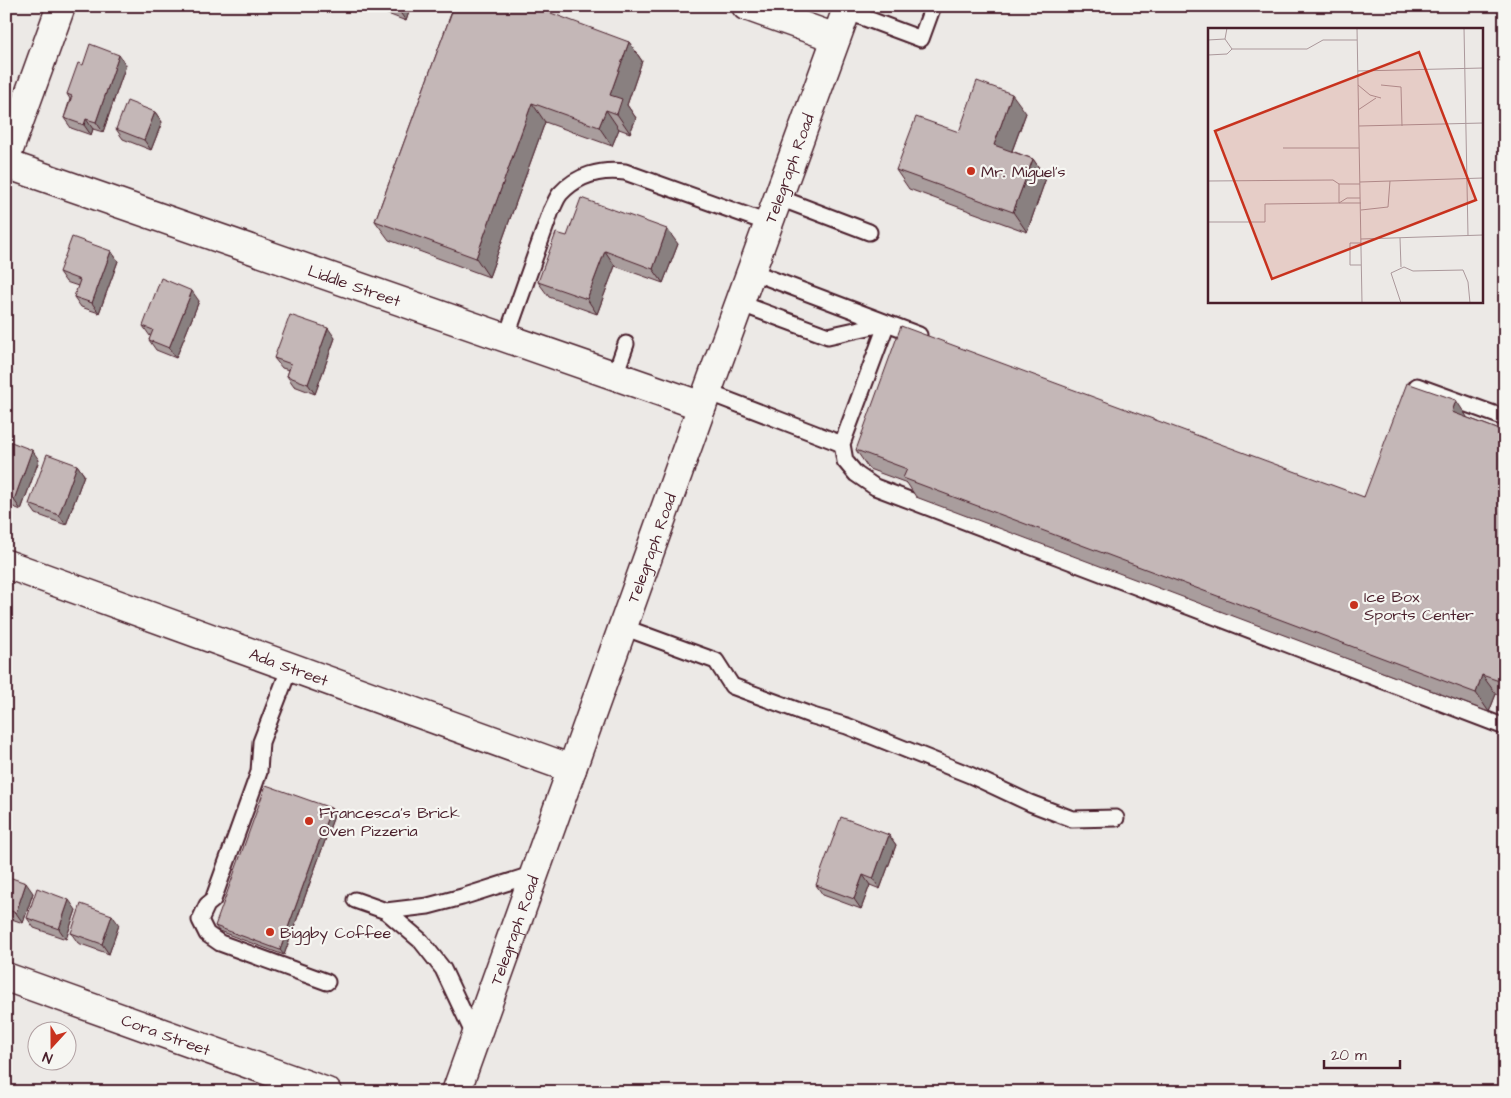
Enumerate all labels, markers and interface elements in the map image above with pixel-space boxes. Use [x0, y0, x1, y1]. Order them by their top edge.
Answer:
inset map [1208, 28, 1484, 302]
street label: Telegraph Road [760, 111, 820, 226]
place label: Mr. Miguel's [981, 161, 1066, 184]
marker: Mr. Miguel's [965, 165, 977, 177]
street label: Liddle Street [305, 260, 404, 313]
street label: Telegraph Road [622, 490, 682, 606]
place label: Ice Box Sports Center [1364, 586, 1474, 626]
marker: Ice Box Sports Center [1348, 599, 1360, 611]
street label: Ada Street [246, 643, 332, 692]
place label: Francesca's Brick Oven Pizzeria [319, 802, 460, 842]
marker: Francesca's Brick Oven Pizzeria [303, 815, 315, 827]
street label: Telegraph Road [485, 873, 545, 988]
place label: Biggby Coffee [280, 922, 391, 945]
marker: Biggby Coffee [264, 926, 276, 938]
street label: Cora Street [118, 1009, 214, 1062]
north arrow [28, 1020, 78, 1070]
scale bar [1324, 1038, 1400, 1070]
text: 20 m [1331, 1045, 1367, 1066]
text: N [40, 1046, 55, 1068]

